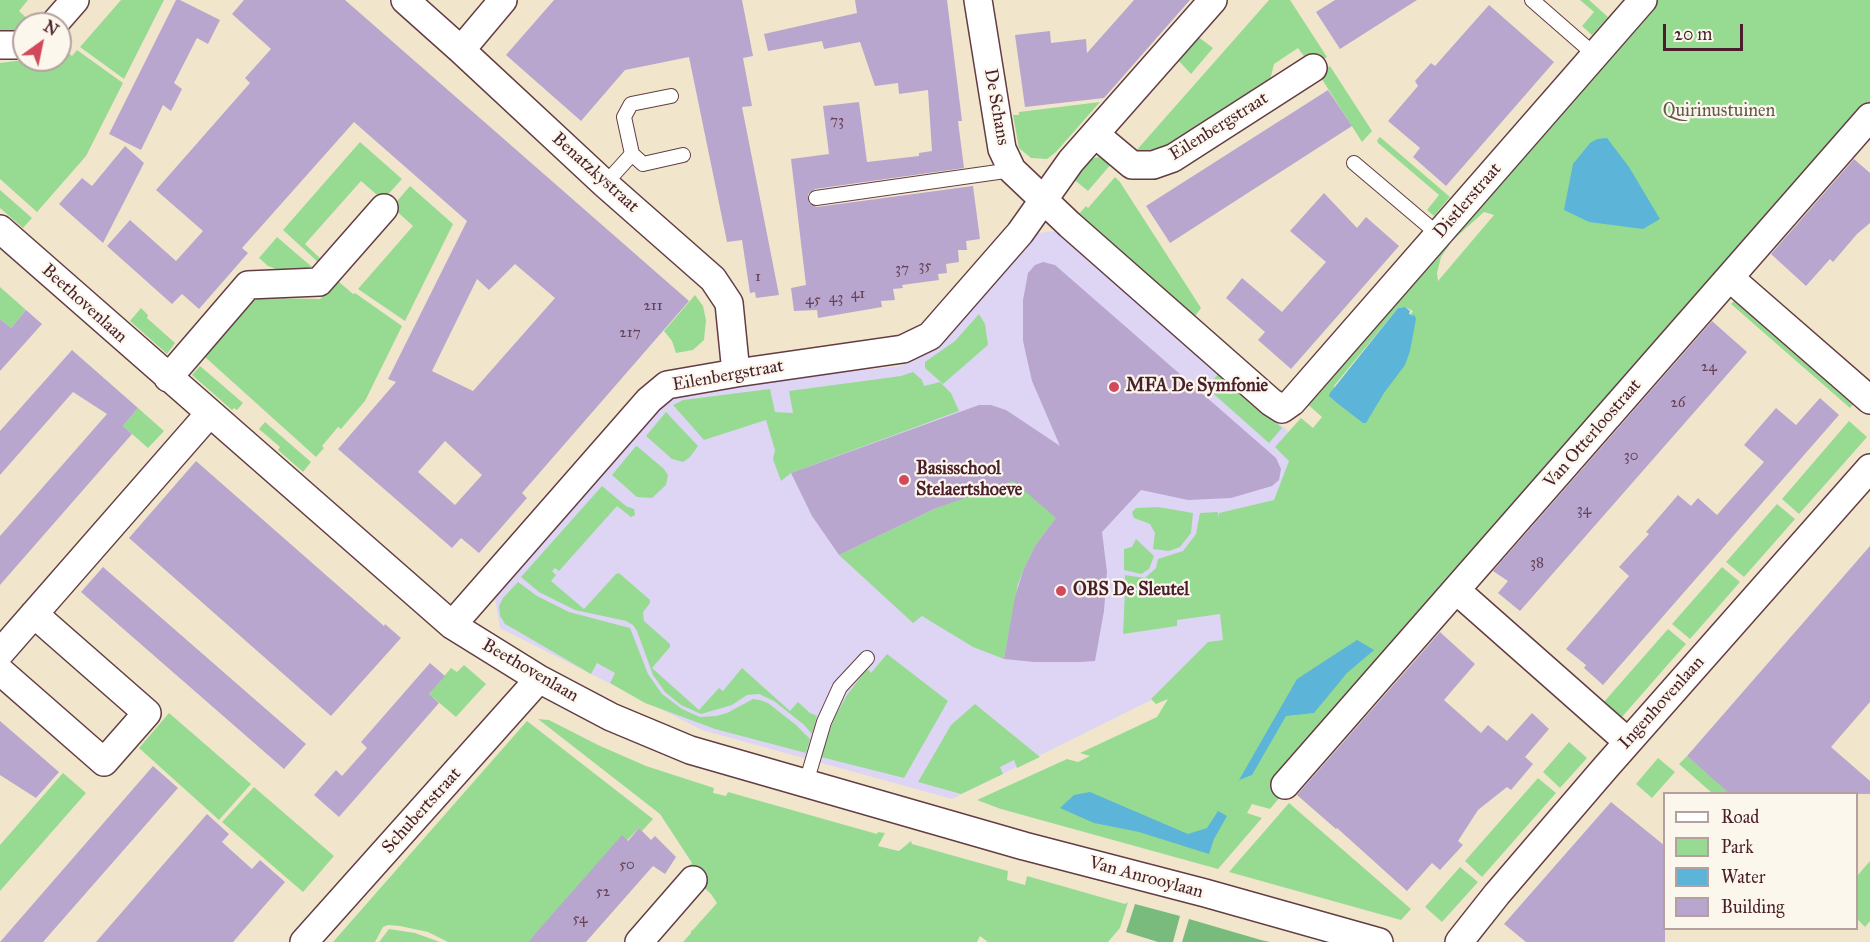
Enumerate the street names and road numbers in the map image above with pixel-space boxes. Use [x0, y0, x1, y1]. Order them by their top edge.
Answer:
street label: De Schans [979, 67, 1013, 147]
street label: Eilenbergstraat [1166, 88, 1272, 166]
street label: Benatzkystraat [547, 128, 643, 218]
street label: Distlerstraat [1430, 159, 1506, 243]
street label: Beethovenlaan [37, 260, 131, 348]
street label: Eilenbergstraat [671, 356, 785, 396]
street label: Van Otterloostraat [1540, 375, 1646, 493]
street label: Beethovenlaan [478, 635, 582, 707]
street label: Ingenhovenlaan [1615, 652, 1709, 754]
street label: Schubertstraat [378, 764, 466, 858]
street label: Van Anrooylaan [1087, 852, 1205, 904]

